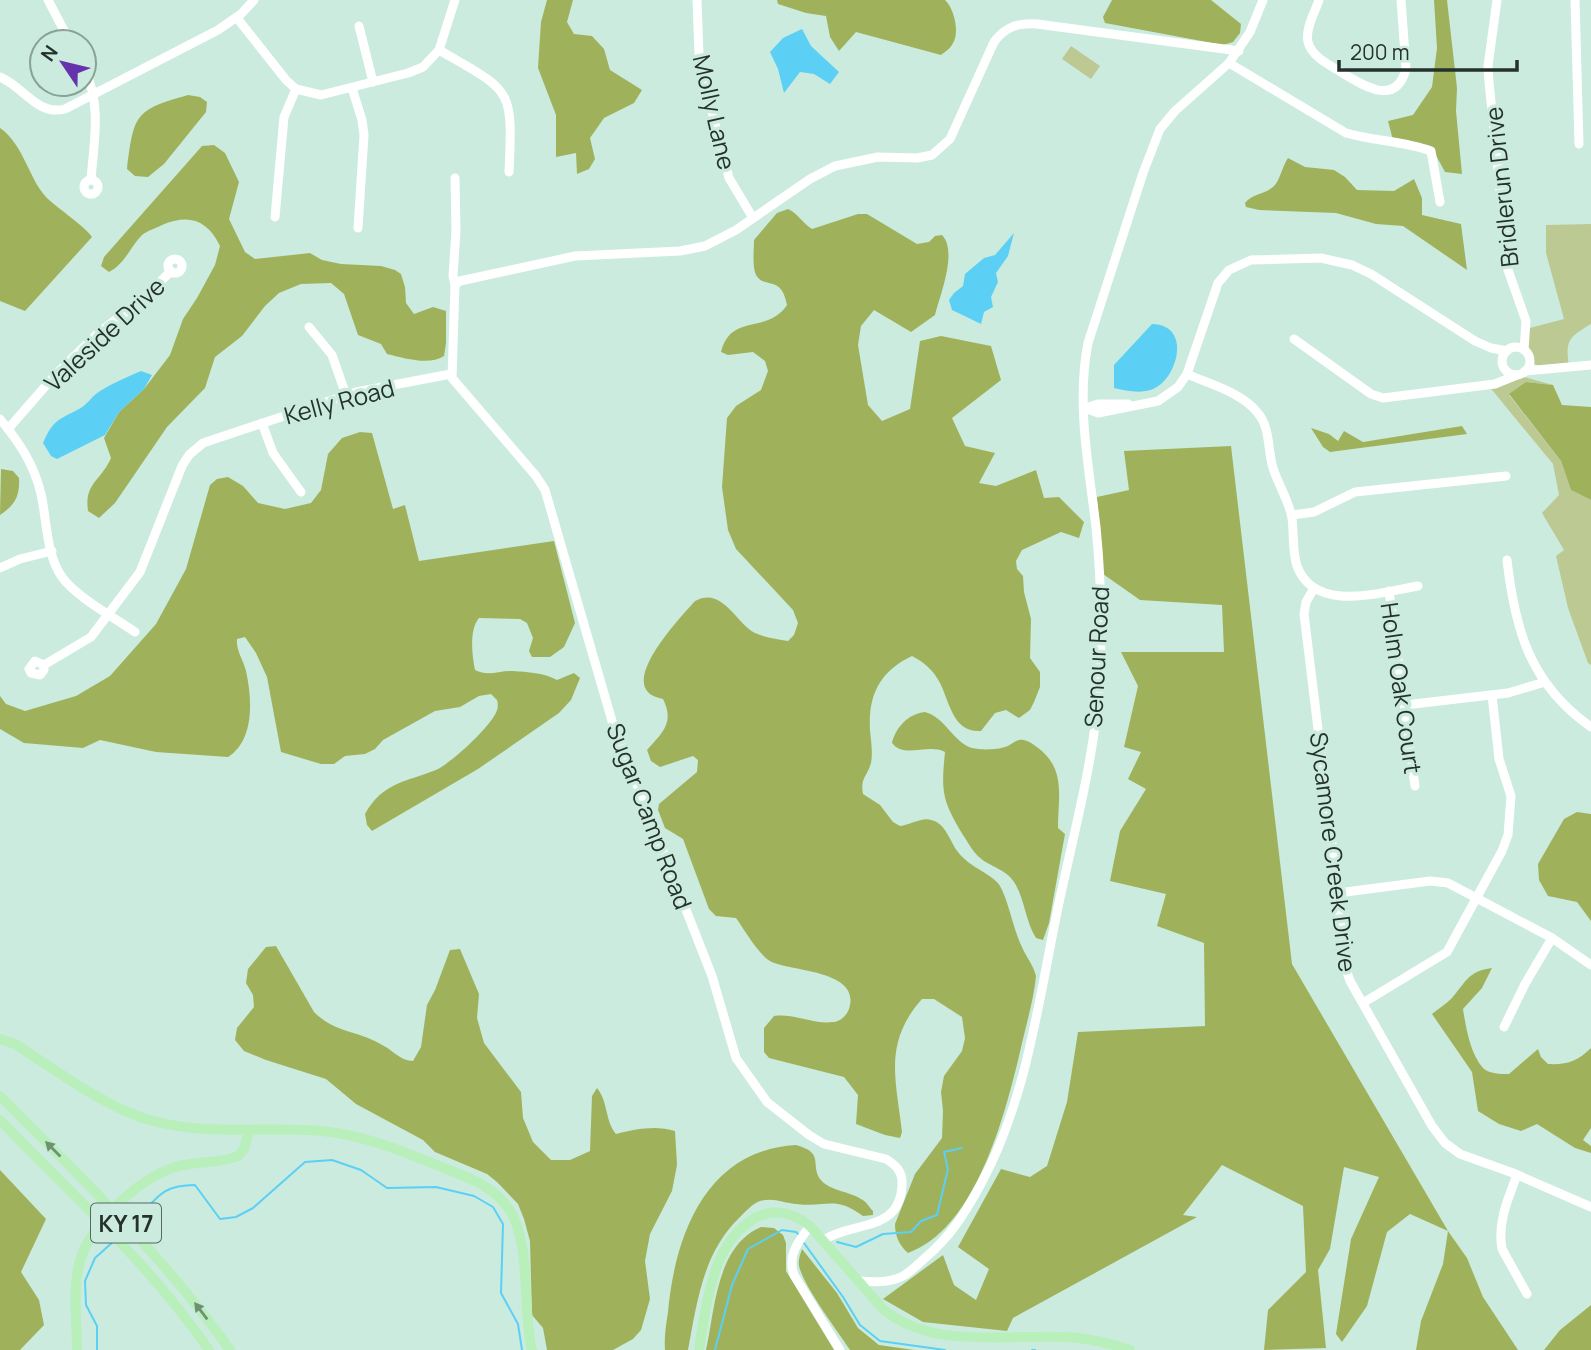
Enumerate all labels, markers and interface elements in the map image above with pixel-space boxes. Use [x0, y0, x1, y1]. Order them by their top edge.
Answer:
north arrow [28, 28, 98, 98]
scale bar [1339, 28, 1518, 72]
text: 200 m [1350, 38, 1410, 66]
text: N [35, 40, 64, 66]
street label: Molly Lane [686, 51, 744, 173]
street label: Bridlerun Drive [1476, 105, 1526, 269]
street label: Valeside Drive [37, 270, 171, 398]
street label: Kelly Road [280, 370, 398, 432]
street label: Senour Road [1076, 586, 1116, 728]
street label: Holm Oak Court [1374, 600, 1430, 776]
street label: Sugar Camp Road [599, 718, 701, 914]
street label: Sycamore Creek Drive [1303, 730, 1365, 974]
one-way arrow [46, 1141, 62, 1158]
road number: KY 17 [91, 1204, 161, 1242]
one-way arrow [193, 1302, 208, 1320]

